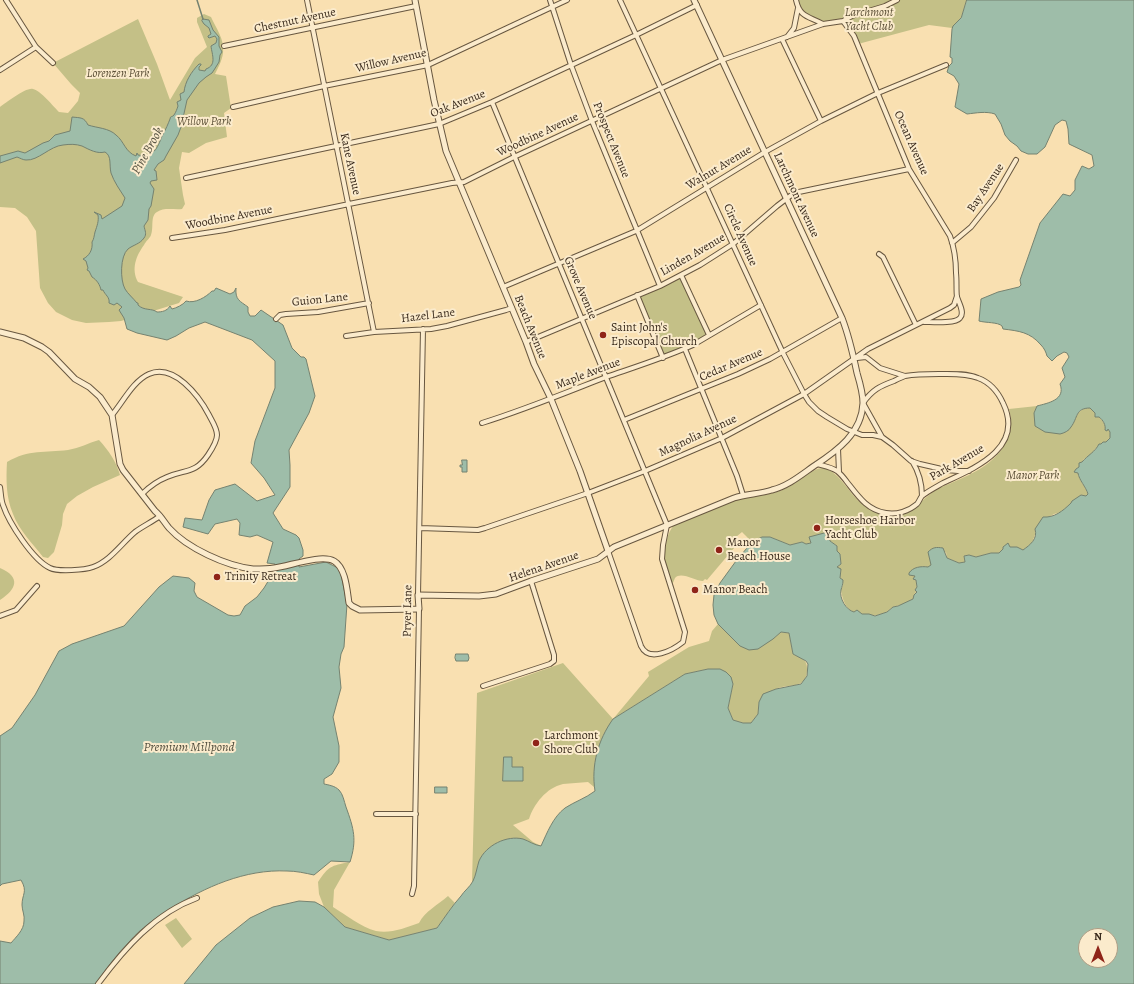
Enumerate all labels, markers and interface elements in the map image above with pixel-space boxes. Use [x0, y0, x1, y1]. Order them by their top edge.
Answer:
street label: Chestnut Avenue [253, 5, 337, 37]
park label: Larchmont Yacht Club [845, 6, 893, 34]
street label: Willow Avenue [354, 46, 428, 76]
park label: Lorenzen Park [87, 67, 149, 81]
street label: Oak Avenue [428, 87, 488, 121]
street label: Prospect Avenue [589, 100, 633, 180]
street label: Ocean Avenue [890, 109, 932, 177]
street label: Woodbine Avenue [495, 110, 581, 160]
park label: Willow Park [177, 115, 231, 129]
water label: Pine Brook [129, 125, 167, 177]
street label: Kane Avenue [336, 132, 364, 196]
street label: Walnut Avenue [684, 143, 754, 193]
street label: Larchmont Avenue [770, 150, 822, 240]
street label: Bay Avenue [964, 161, 1008, 215]
street label: Circle Avenue [720, 202, 760, 268]
street label: Woodbine Avenue [184, 203, 274, 233]
street label: Linden Avenue [658, 231, 728, 279]
street label: Grove Avenue [560, 255, 600, 321]
street label: Guion Lane [291, 290, 349, 310]
street label: Beach Avenue [511, 293, 549, 361]
street label: Hazel Lane [400, 306, 456, 326]
place label: Saint John's Episcopal Church [611, 321, 697, 349]
marker: Saint John's Episcopal Church [598, 330, 608, 340]
street label: Cedar Avenue [697, 345, 765, 385]
street label: Maple Avenue [553, 355, 623, 393]
street label: Magnolia Avenue [657, 412, 739, 460]
street label: Park Avenue [927, 442, 987, 484]
park label: Manor Park [1007, 469, 1059, 483]
place label: Horseshoe Harbor Yacht Club [825, 514, 915, 542]
marker: Horseshoe Harbor Yacht Club [812, 523, 822, 533]
place label: Manor Beach House [727, 536, 790, 564]
marker: Manor Beach House [714, 545, 724, 555]
street label: Helena Avenue [507, 548, 581, 586]
place label: Trinity Retreat [225, 570, 297, 584]
marker: Trinity Retreat [212, 572, 222, 582]
place label: Manor Beach [703, 583, 768, 597]
street label: Pryer Lane [400, 585, 416, 637]
marker: Manor Beach [690, 585, 700, 595]
place label: Larchmont Shore Club [544, 729, 598, 757]
marker: Larchmont Shore Club [531, 738, 541, 748]
water label: Premium Millpond [143, 740, 235, 756]
north arrow [1078, 928, 1118, 968]
text: N [1094, 929, 1102, 944]

